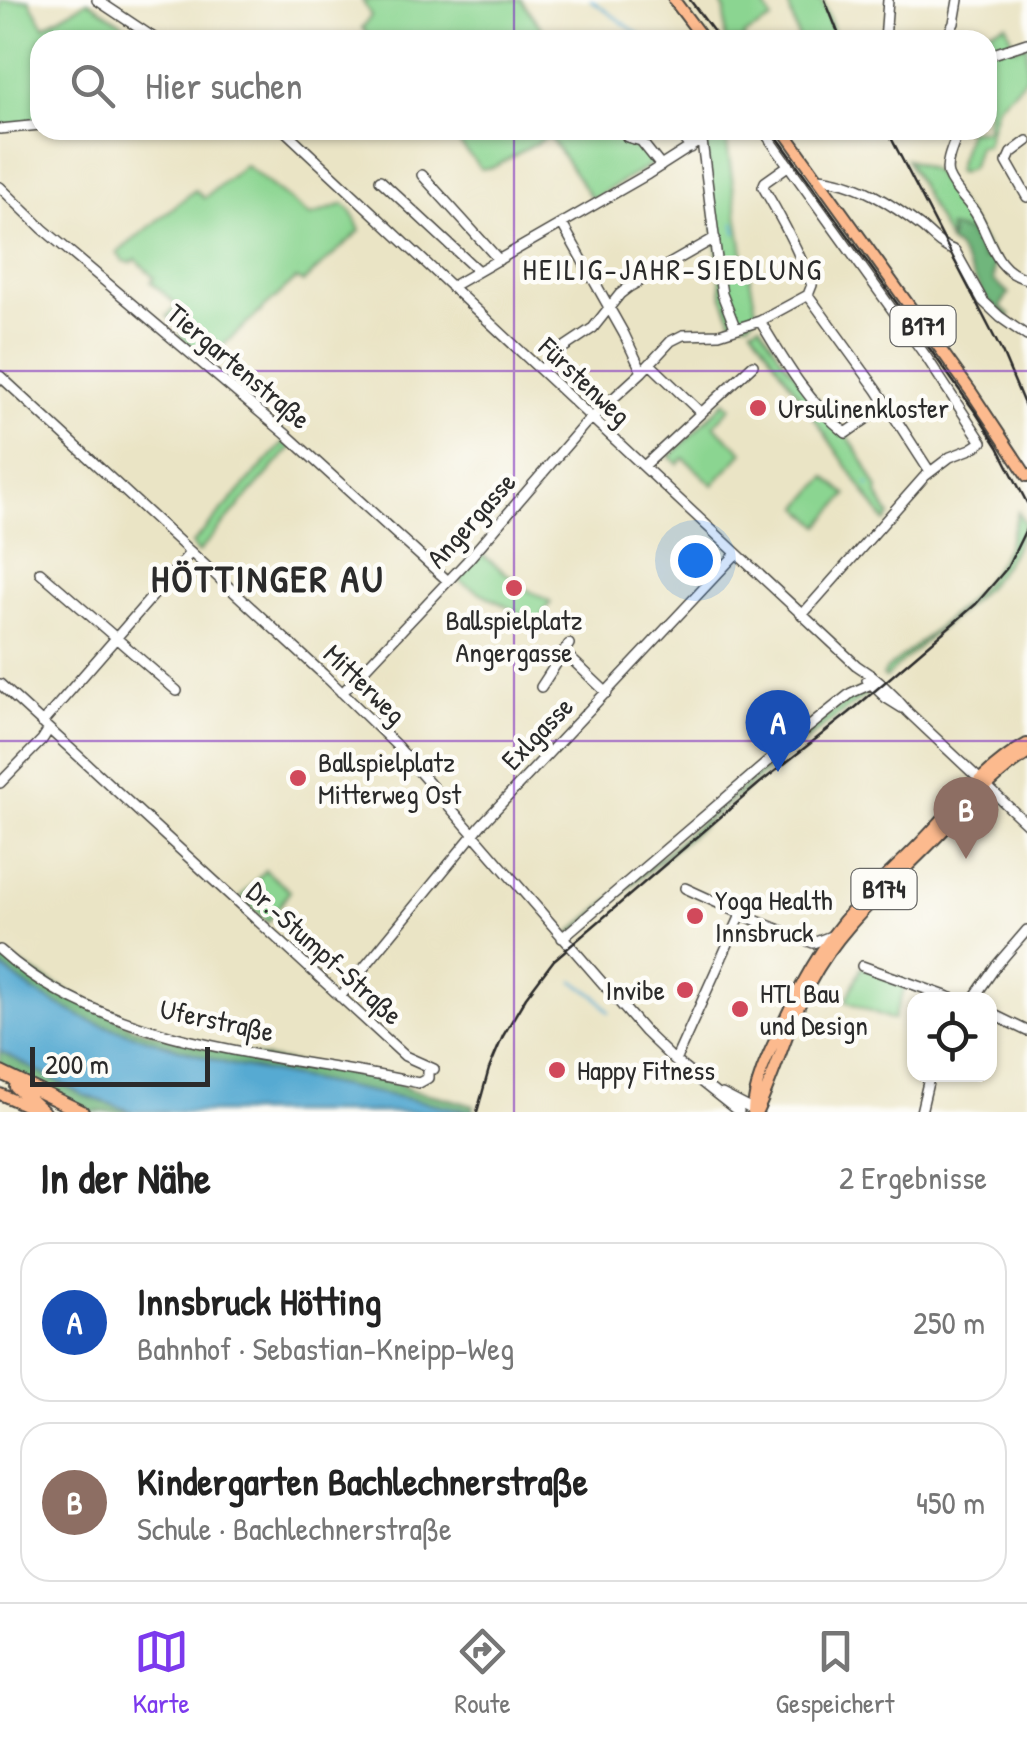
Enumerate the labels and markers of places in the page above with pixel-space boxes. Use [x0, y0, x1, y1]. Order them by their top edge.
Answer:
place label: Ursulinenkloster [778, 389, 949, 427]
marker: Ursulinenkloster [747, 397, 769, 419]
marker: Ballspielplatz Angergasse [503, 577, 525, 599]
place label: Ballspielplatz Angergasse [446, 601, 582, 671]
pin: A [746, 690, 810, 772]
place label: Ballspielplatz Mitterweg Ost [318, 743, 461, 813]
marker: Ballspielplatz Mitterweg Ost [287, 767, 309, 789]
pin: B [934, 776, 998, 859]
place label: Yoga Health Innsbruck [715, 881, 833, 951]
marker: Yoga Health Innsbruck [684, 905, 706, 927]
place label: Invibe [606, 971, 665, 1009]
place label: HTL Bau und Design [760, 974, 868, 1044]
marker: Invibe [674, 979, 696, 1001]
marker: HTL Bau und Design [729, 998, 751, 1020]
place label: Happy Fitness [577, 1051, 715, 1089]
marker: Happy Fitness [546, 1059, 568, 1081]

